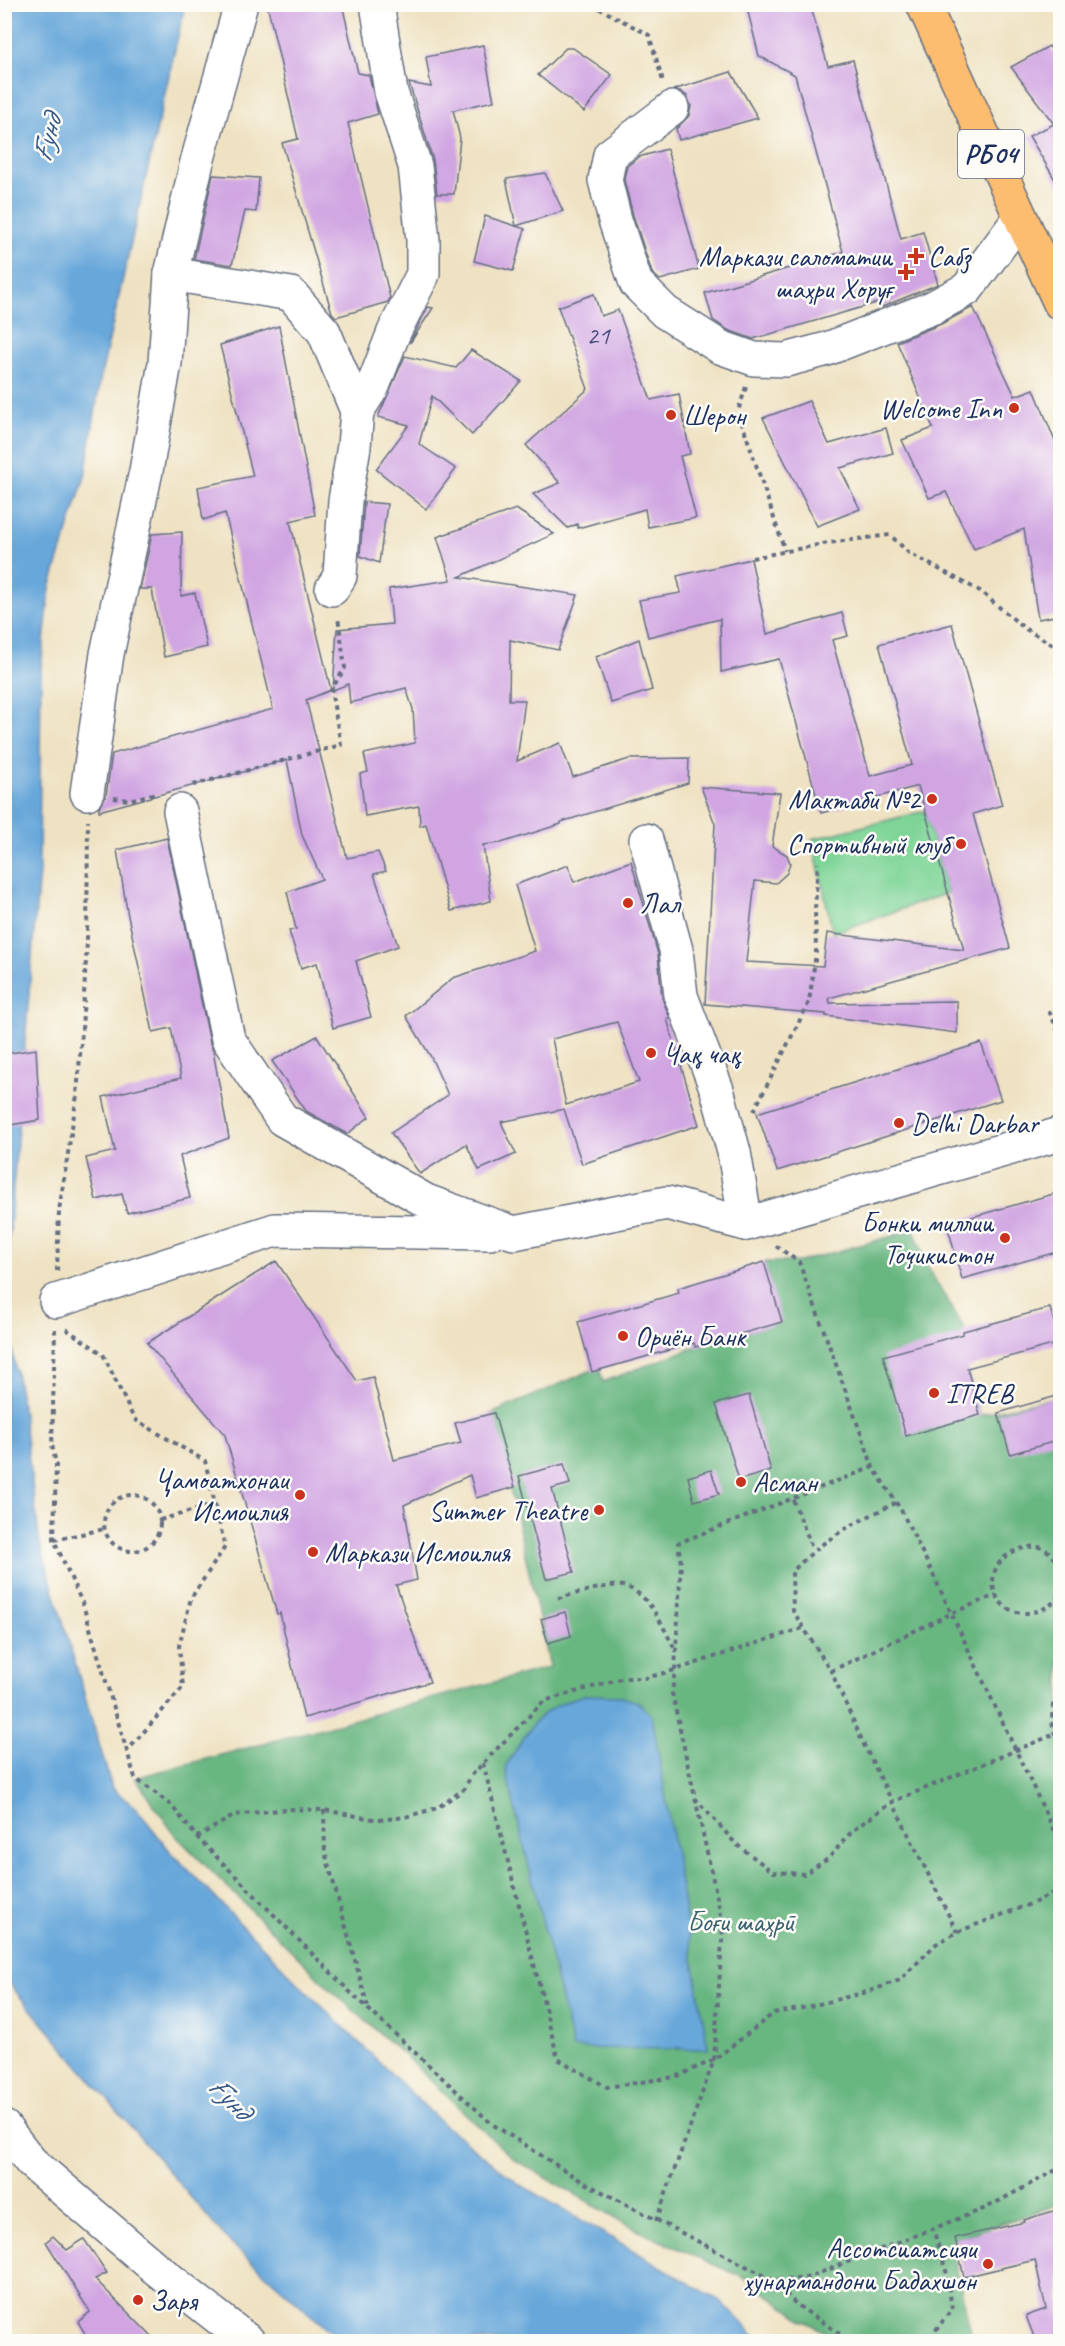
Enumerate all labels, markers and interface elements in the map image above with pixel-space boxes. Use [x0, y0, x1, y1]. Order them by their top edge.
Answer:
water label: Ғунд [22, 105, 72, 167]
road number: РБ04 [958, 130, 1024, 178]
place label: Маркази саломатии шаҳри Хоруғ [699, 239, 896, 306]
place label: Сабз [928, 239, 973, 274]
marker: Сабз [909, 249, 923, 263]
marker: Маркази саломатии шаҳри Хоруғ [897, 263, 915, 281]
house number: 21 [586, 319, 611, 352]
place label: Welcome Inn [880, 391, 1002, 426]
place label: Шерон [683, 398, 747, 433]
marker: Welcome Inn [1007, 401, 1021, 415]
marker: Шерон [664, 408, 678, 422]
place label: Мактаби №2 [788, 782, 922, 817]
marker: Мактаби №2 [925, 792, 939, 806]
place label: Спортивный клуб [787, 827, 955, 862]
marker: Спортивный клуб [954, 837, 968, 851]
place label: Лал [640, 886, 682, 921]
marker: Лал [621, 896, 635, 910]
place label: Чақ чақ [663, 1036, 742, 1071]
marker: Чақ чақ [644, 1046, 658, 1060]
place label: Delhi Darbar [911, 1106, 1040, 1141]
marker: Delhi Darbar [892, 1116, 906, 1130]
place label: Бонки миллии Тоҷикистон [862, 1205, 995, 1272]
marker: Бонки миллии Тоҷикистон [998, 1231, 1012, 1245]
place label: Ориён Банк [635, 1319, 747, 1354]
marker: Ориён Банк [616, 1329, 630, 1343]
place label: ITREB [946, 1376, 1015, 1411]
marker: ITREB [927, 1386, 941, 1400]
place label: Ҷамоатхонаи Исмоилия [155, 1462, 291, 1529]
place label: Асман [753, 1465, 820, 1500]
marker: Асман [734, 1475, 748, 1489]
marker: Ҷамоатхонаи Исмоилия [293, 1488, 307, 1502]
place label: Summer Theatre [429, 1493, 589, 1528]
marker: Summer Theatre [592, 1503, 606, 1517]
place label: Маркази Исмоилия [325, 1535, 511, 1570]
marker: Маркази Исмоилия [306, 1545, 320, 1559]
park label: Боғи шаҳрӣ [687, 1904, 797, 1939]
water label: Ғунд [200, 2067, 265, 2132]
place label: Ассотсиатсияи ҳунармандони Бадахшон [743, 2231, 979, 2298]
marker: Ассотсиатсияи ҳунармандони Бадахшон [981, 2257, 995, 2271]
place label: Заря [150, 2283, 199, 2318]
marker: Заря [131, 2293, 145, 2307]

